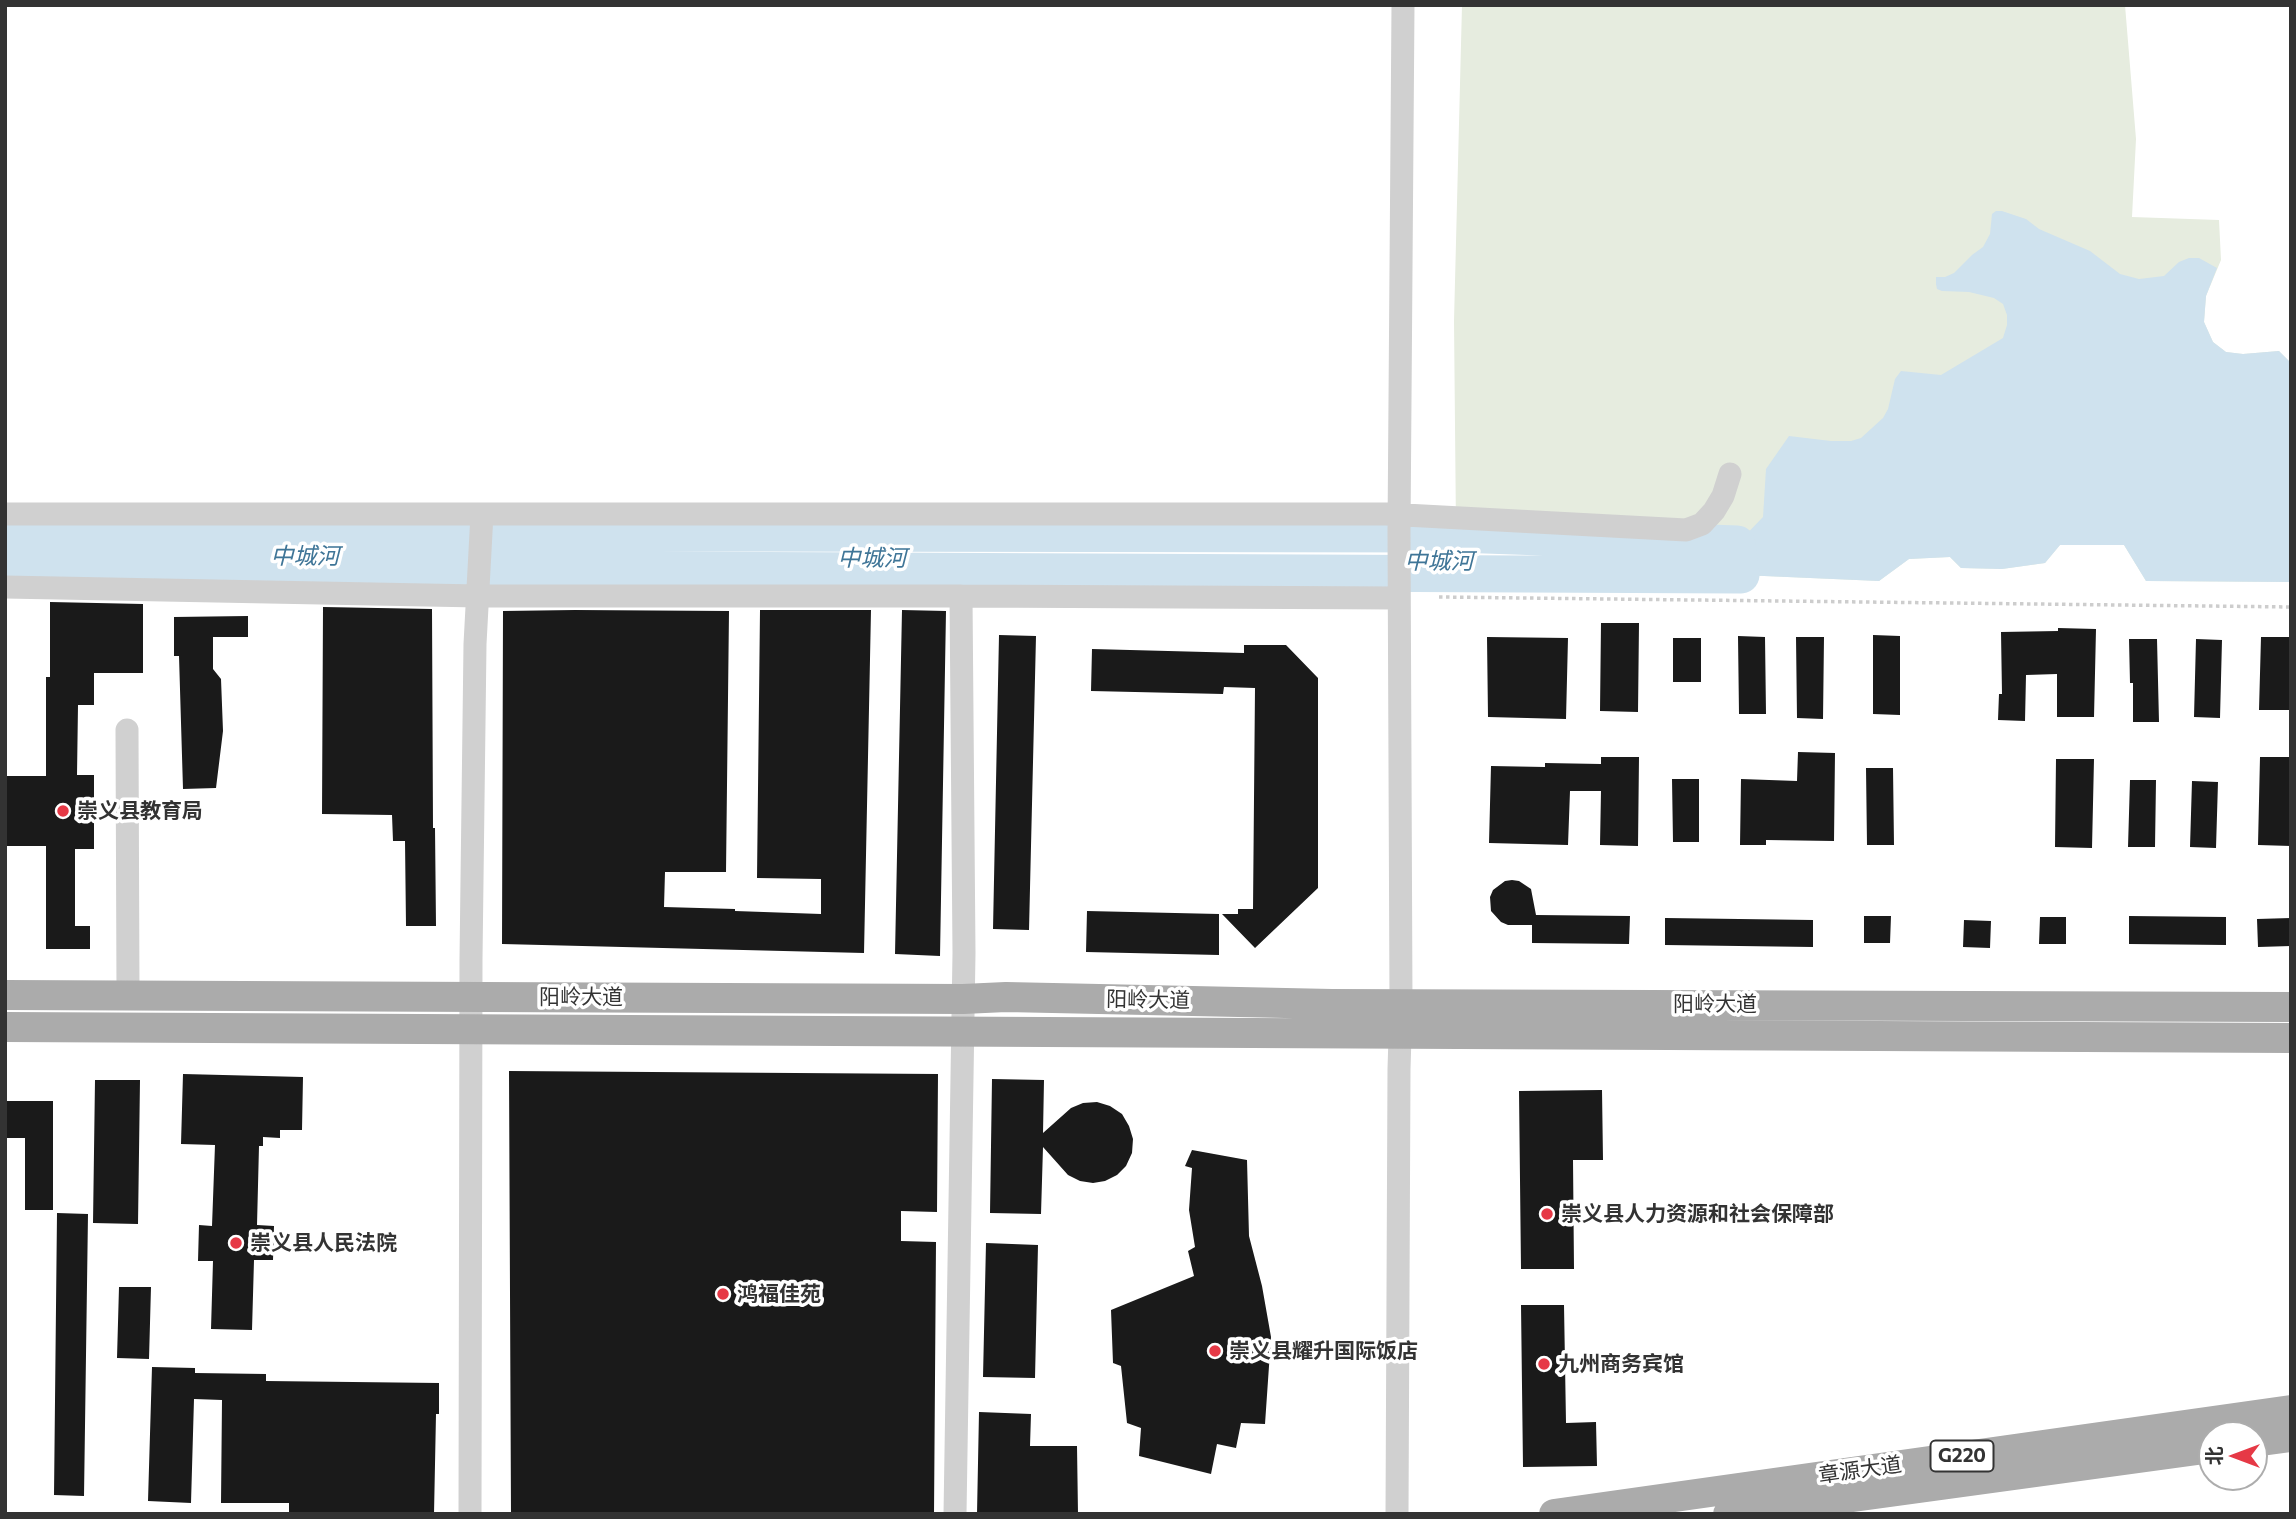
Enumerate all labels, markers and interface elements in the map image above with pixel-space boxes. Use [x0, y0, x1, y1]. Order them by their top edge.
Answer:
water label: 中城河 [271, 542, 339, 570]
water label: 中城河 [838, 544, 906, 572]
water label: 中城河 [1405, 547, 1473, 575]
place label: 崇义县教育局 [77, 798, 203, 824]
marker: 崇义县教育局 [55, 803, 71, 819]
street label: 阳岭大道 [539, 984, 623, 1010]
street label: 阳岭大道 [1106, 987, 1190, 1013]
street label: 阳岭大道 [1673, 991, 1757, 1017]
place label: 崇义县人力资源和社会保障部 [1561, 1201, 1834, 1227]
marker: 崇义县人力资源和社会保障部 [1539, 1206, 1555, 1222]
place label: 崇义县人民法院 [250, 1230, 397, 1256]
marker: 崇义县人民法院 [228, 1235, 244, 1251]
place label: 鸿福佳苑 [737, 1281, 821, 1307]
marker: 鸿福佳苑 [715, 1286, 731, 1302]
place label: 崇义县耀升国际饭店 [1229, 1338, 1418, 1364]
marker: 崇义县耀升国际饭店 [1207, 1343, 1223, 1359]
place label: 九州商务宾馆 [1558, 1351, 1684, 1377]
marker: 九州商务宾馆 [1536, 1356, 1552, 1372]
north arrow [2198, 1421, 2268, 1491]
road number: G220 [1930, 1440, 1994, 1472]
text: 北 [2202, 1447, 2225, 1466]
street label: 章源大道 [1817, 1452, 1903, 1488]

